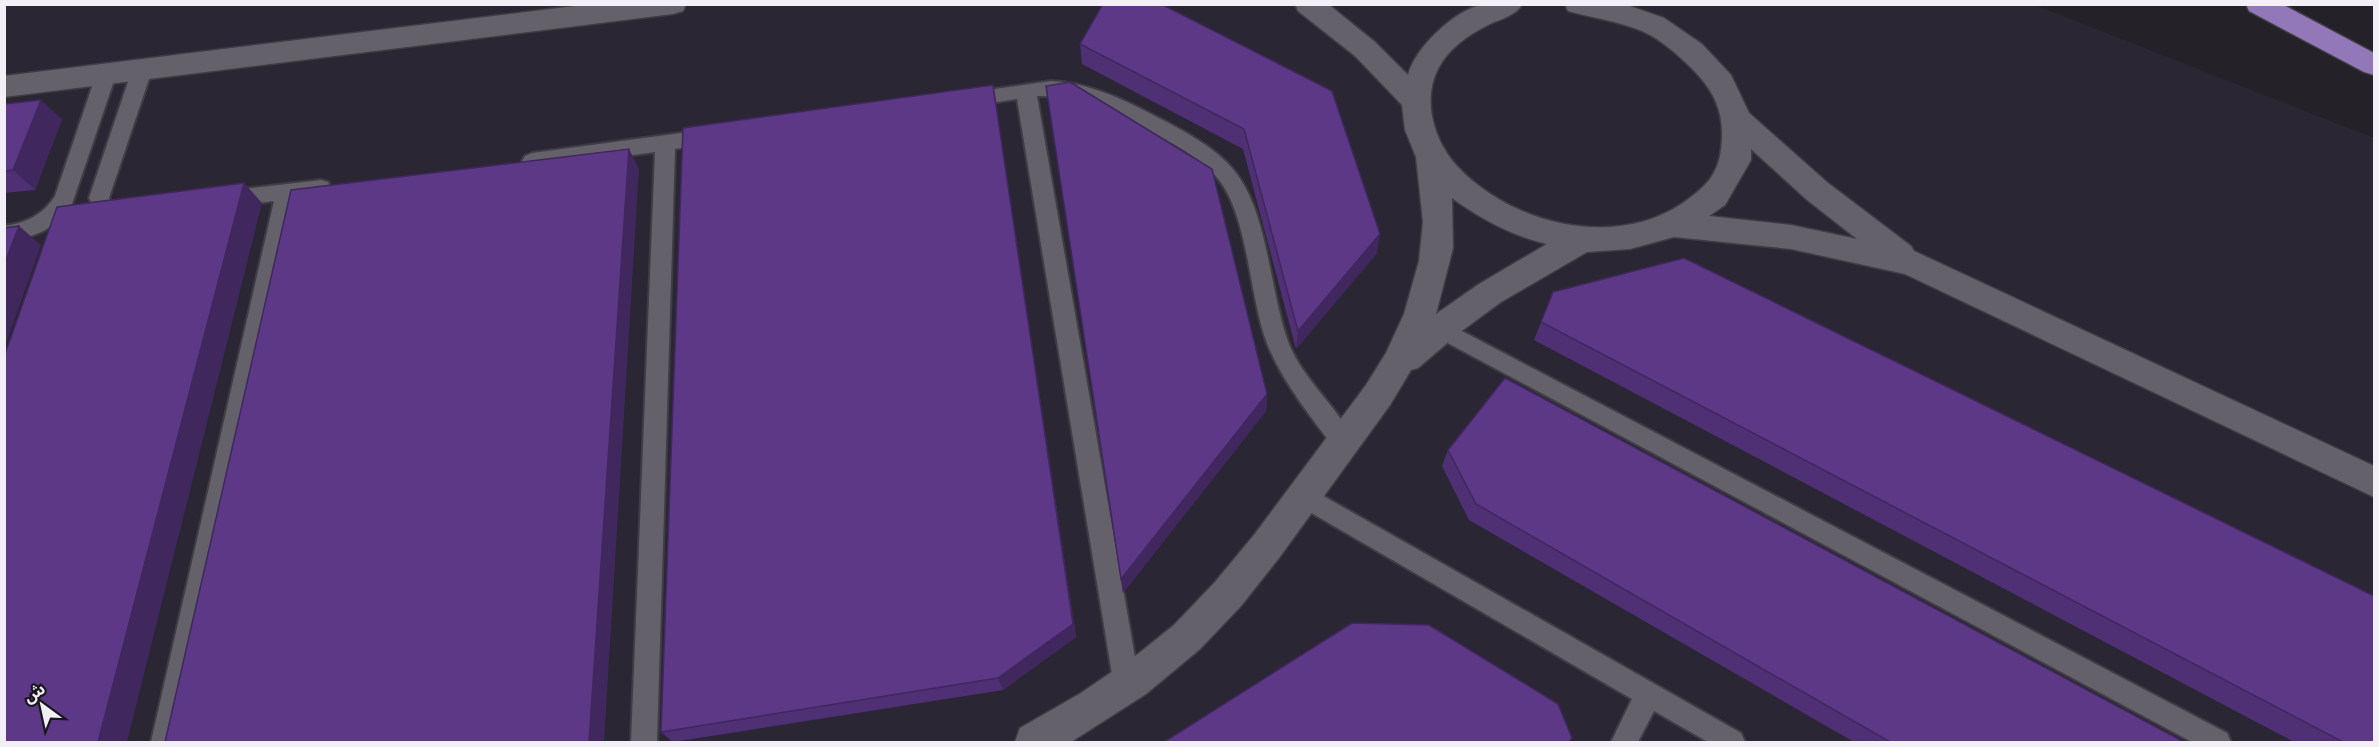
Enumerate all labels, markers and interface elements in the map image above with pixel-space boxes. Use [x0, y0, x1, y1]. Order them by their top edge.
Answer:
north arrow [12, 675, 72, 735]
text: ش [20, 679, 49, 707]

